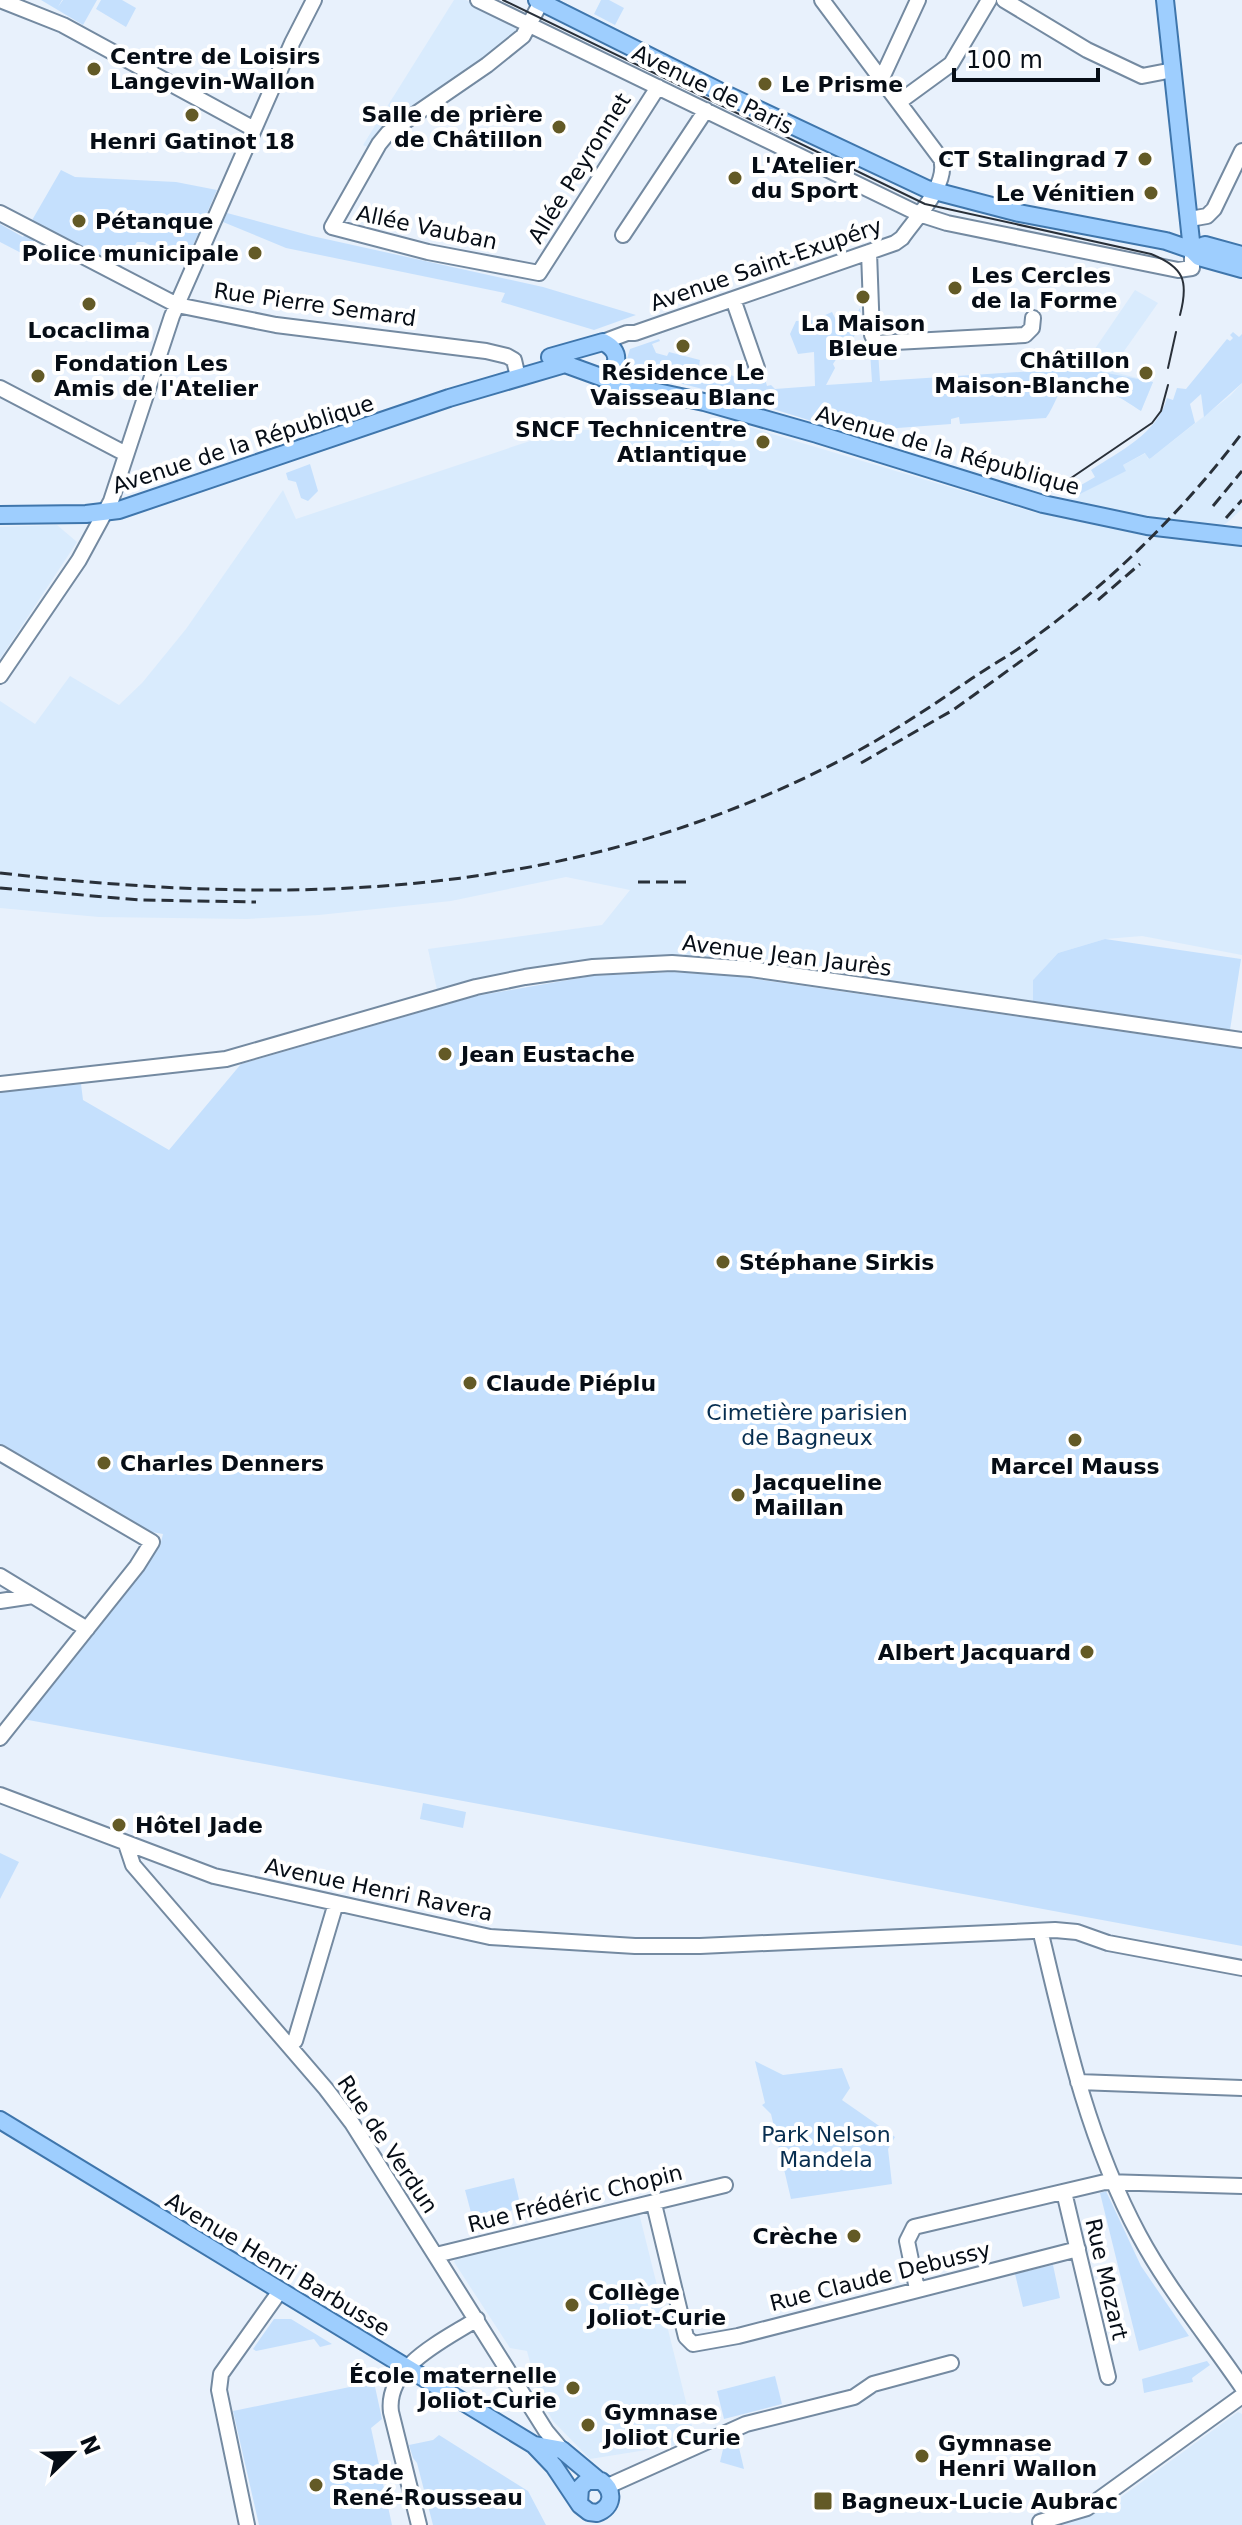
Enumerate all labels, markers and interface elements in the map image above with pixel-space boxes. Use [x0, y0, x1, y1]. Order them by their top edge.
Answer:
scale bar [954, 32, 1098, 82]
street label: Avenue de Paris [628, 40, 797, 139]
place label: Centre de Loisirs Langevin-Wallon [110, 44, 320, 94]
text: 100 m [966, 46, 1043, 74]
marker: Centre de Loisirs Langevin-Wallon [85, 60, 103, 78]
place label: Le Prisme [781, 72, 903, 97]
marker: Le Prisme [756, 75, 774, 93]
street label: Allée Peyronnet [523, 88, 636, 248]
place label: Salle de prière de Châtillon [361, 102, 543, 152]
marker: Henri Gatinot 18 [183, 106, 201, 124]
marker: Salle de prière de Châtillon [550, 118, 568, 136]
place label: Henri Gatinot 18 [89, 129, 295, 154]
place label: CT Stalingrad 7 [938, 147, 1129, 172]
marker: CT Stalingrad 7 [1136, 150, 1154, 168]
place label: L'Atelier du Sport [751, 153, 859, 203]
marker: L'Atelier du Sport [726, 169, 744, 187]
place label: Le Vénitien [996, 181, 1135, 206]
marker: Le Vénitien [1142, 184, 1160, 202]
street label: Allée Vauban [354, 200, 500, 255]
place label: Pétanque [95, 209, 213, 234]
marker: Pétanque [70, 212, 88, 230]
street label: Avenue Saint-Exupéry [647, 213, 885, 316]
place label: Police municipale [22, 241, 239, 266]
marker: Police municipale [246, 244, 264, 262]
place label: Les Cercles de la Forme [971, 263, 1117, 313]
street label: Rue Pierre Semard [212, 278, 418, 331]
marker: Les Cercles de la Forme [946, 279, 964, 297]
marker: La Maison Bleue [854, 288, 872, 306]
marker: Locaclima [80, 295, 98, 313]
place label: La Maison Bleue [801, 311, 925, 361]
place label: Locaclima [28, 318, 150, 343]
marker: Résidence Le Vaisseau Blanc [674, 337, 692, 355]
place label: Châtillon Maison-Blanche [934, 348, 1130, 398]
place label: Fondation Les Amis de l'Atelier [54, 351, 258, 401]
place label: Résidence Le Vaisseau Blanc [590, 360, 776, 410]
marker: Châtillon Maison-Blanche [1137, 364, 1155, 382]
marker: Fondation Les Amis de l'Atelier [29, 367, 47, 385]
street label: Avenue de la République [109, 390, 377, 499]
street label: Avenue de la République [813, 401, 1083, 500]
place label: SNCF Technicentre Atlantique [515, 417, 747, 467]
marker: SNCF Technicentre Atlantique [754, 433, 772, 451]
street label: Avenue Jean Jaurès [681, 930, 893, 981]
place label: Jean Eustache [459, 1042, 635, 1067]
marker: Jean Eustache [436, 1045, 454, 1063]
place label: Stéphane Sirkis [739, 1250, 934, 1275]
marker: Stéphane Sirkis [714, 1253, 732, 1271]
place label: Claude Piéplu [486, 1371, 656, 1396]
marker: Claude Piéplu [461, 1374, 479, 1392]
park label: Cimetière parisien de Bagneux [706, 1400, 908, 1450]
marker: Marcel Mauss [1066, 1431, 1084, 1449]
place label: Charles Denners [120, 1451, 324, 1476]
marker: Charles Denners [95, 1454, 113, 1472]
place label: Marcel Mauss [990, 1454, 1160, 1479]
place label: Jacqueline Maillan [752, 1470, 882, 1520]
marker: Jacqueline Maillan [729, 1486, 747, 1504]
place label: Albert Jacquard [878, 1640, 1071, 1665]
marker: Albert Jacquard [1078, 1643, 1096, 1661]
place label: Hôtel Jade [135, 1813, 263, 1838]
marker: Hôtel Jade [110, 1816, 128, 1834]
street label: Avenue Henri Ravera [263, 1853, 495, 1926]
street label: Rue de Verdun [332, 2071, 443, 2218]
park label: Park Nelson Mandela [761, 2122, 891, 2172]
street label: Rue Frédéric Chopin [465, 2160, 685, 2237]
street label: Avenue Henri Barbusse [161, 2188, 394, 2341]
street label: Rue Mozart [1080, 2216, 1133, 2343]
place label: Crèche [752, 2224, 838, 2249]
marker: Crèche [845, 2227, 863, 2245]
street label: Rue Claude Debussy [767, 2237, 993, 2316]
place label: Collège Joliot-Curie [586, 2280, 726, 2330]
marker: Collège Joliot-Curie [563, 2296, 581, 2314]
place label: École maternelle Joliot-Curie [349, 2363, 557, 2413]
marker: École maternelle Joliot-Curie [564, 2379, 582, 2397]
place label: Gymnase Joliot Curie [602, 2400, 741, 2450]
north arrow [32, 2413, 112, 2493]
marker: Gymnase Joliot Curie [579, 2416, 597, 2434]
place label: Gymnase Henri Wallon [938, 2431, 1097, 2481]
text: N [75, 2432, 105, 2459]
marker: Gymnase Henri Wallon [913, 2447, 931, 2465]
place label: Stade René-Rousseau [332, 2460, 523, 2510]
marker: Stade René-Rousseau [307, 2476, 325, 2494]
place label: Bagneux-Lucie Aubrac [841, 2489, 1118, 2514]
marker: Bagneux-Lucie Aubrac [812, 2490, 834, 2512]

